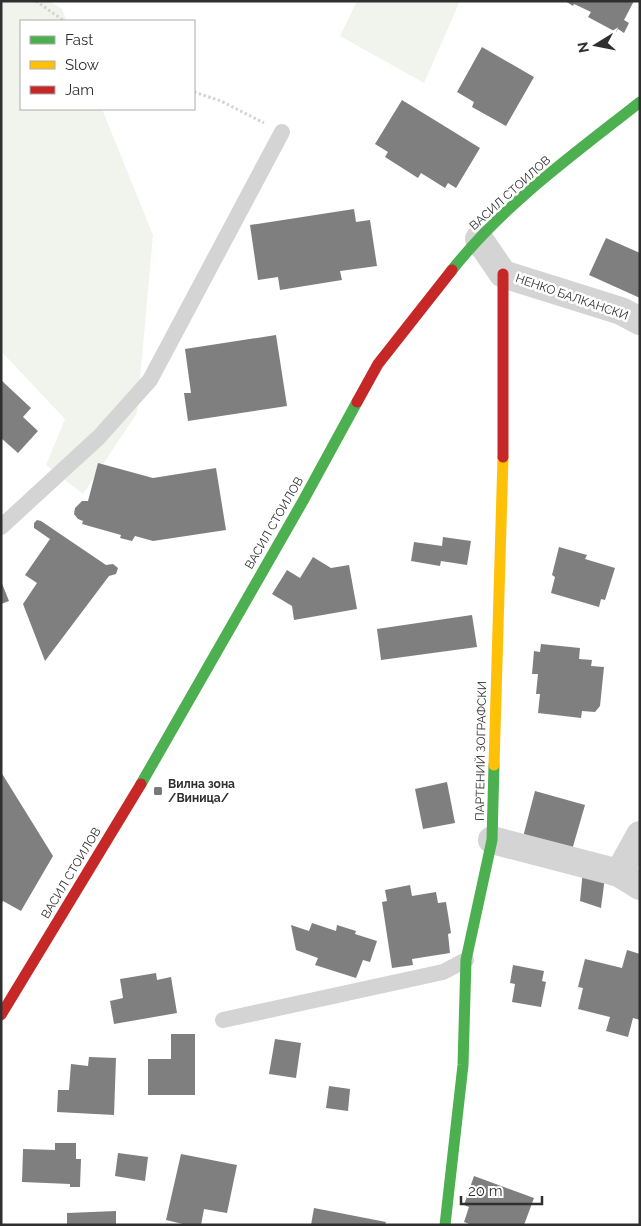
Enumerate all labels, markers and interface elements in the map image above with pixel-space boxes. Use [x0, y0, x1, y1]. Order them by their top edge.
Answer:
legend [20, 20, 195, 110]
north arrow [571, 20, 621, 70]
text: Fast [65, 31, 93, 49]
text: N [574, 41, 592, 54]
text: Slow [65, 56, 99, 74]
text: Jam [65, 81, 94, 99]
street label: ВАСИЛ СТОИЛОВ [467, 153, 553, 233]
street label: НЕНКО БАЛКАНСКИ [514, 271, 630, 323]
street label: ВАСИЛ СТОИЛОВ [242, 475, 306, 571]
street label: ПАРТЕНИЙ ЗОГРАФСКИ [473, 681, 489, 821]
place label: Вилна зона /Виница/ [168, 777, 235, 805]
marker: Вилна зона /Виница/ [152, 785, 164, 797]
street label: ВАСИЛ СТОИЛОВ [38, 825, 104, 921]
scale bar [461, 1174, 542, 1206]
text: 20 m [468, 1182, 503, 1200]

